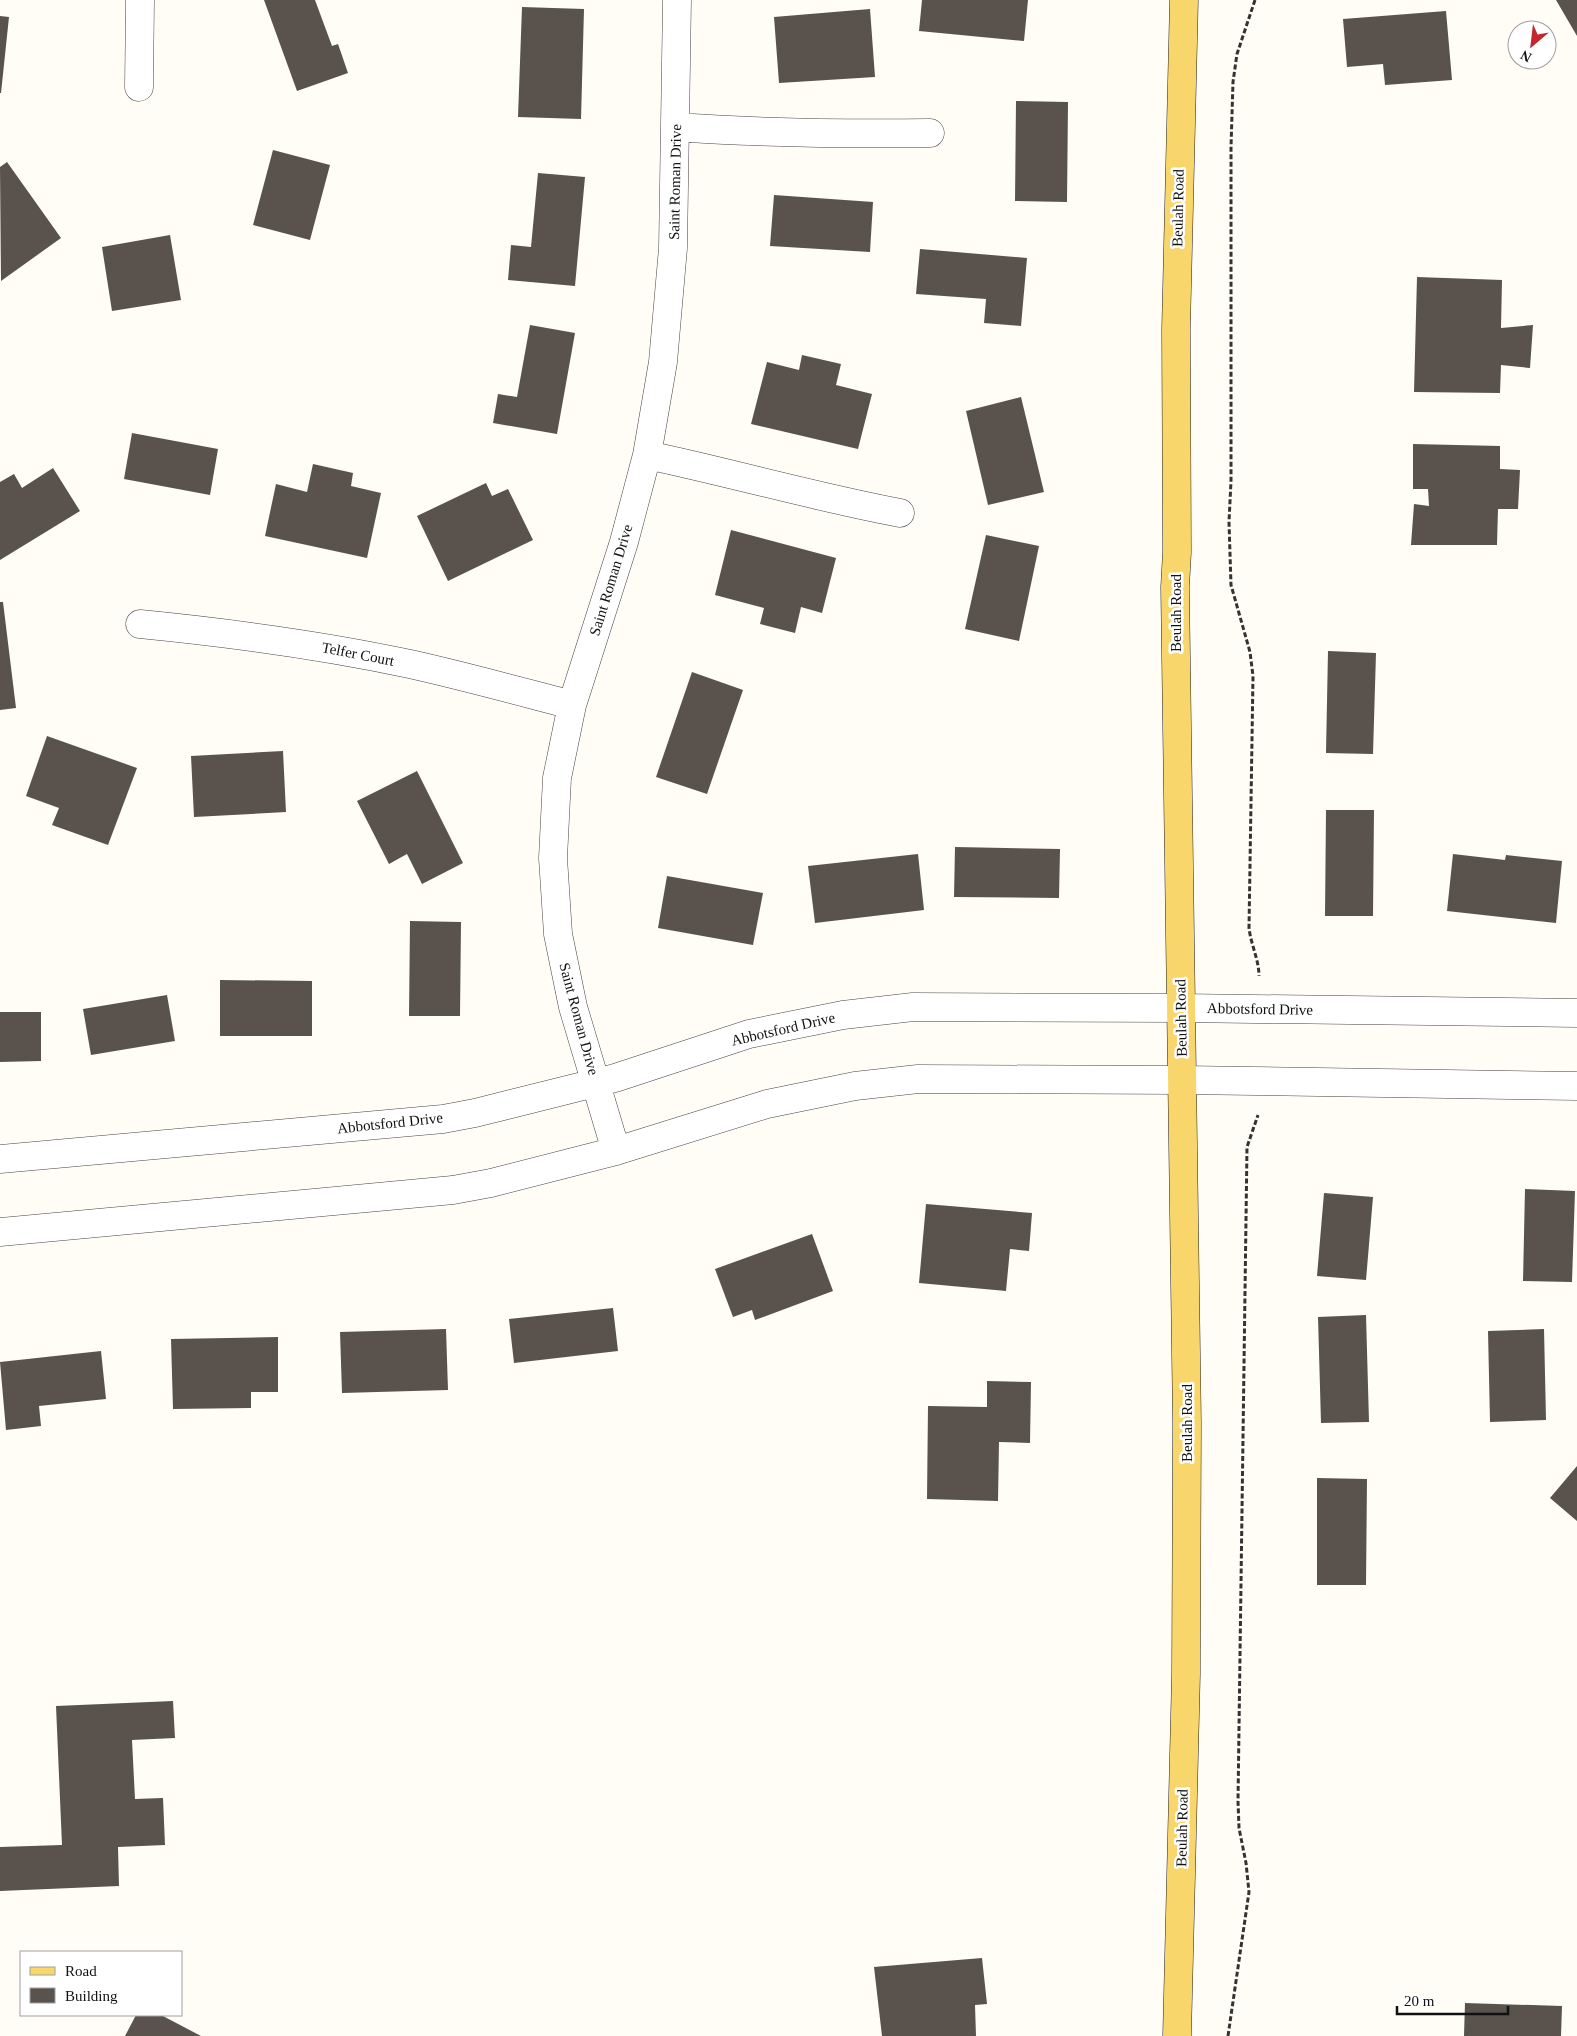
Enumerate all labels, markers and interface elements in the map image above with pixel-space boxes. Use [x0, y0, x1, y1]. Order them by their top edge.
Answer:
north arrow [1507, 20, 1557, 70]
text: N [1518, 47, 1534, 65]
street label: Saint Roman Drive [666, 124, 684, 240]
street label: Beulah Road [1169, 168, 1187, 247]
street label: Saint Roman Drive [586, 522, 636, 638]
street label: Beulah Road [1168, 574, 1184, 652]
street label: Telfer Court [320, 639, 396, 669]
street label: Saint Roman Drive [556, 961, 602, 1077]
street label: Beulah Road [1172, 978, 1190, 1057]
street label: Abbotsford Drive [1207, 1000, 1314, 1018]
street label: Abbotsford Drive [729, 1009, 837, 1049]
street label: Abbotsford Drive [336, 1109, 444, 1137]
street label: Beulah Road [1179, 1384, 1195, 1462]
street label: Beulah Road [1173, 1788, 1191, 1867]
legend [20, 1951, 182, 2016]
text: Road [65, 1963, 97, 1979]
scale bar [1397, 1984, 1508, 2016]
text: Building [65, 1988, 118, 2004]
text: 20 m [1404, 1993, 1435, 2009]

